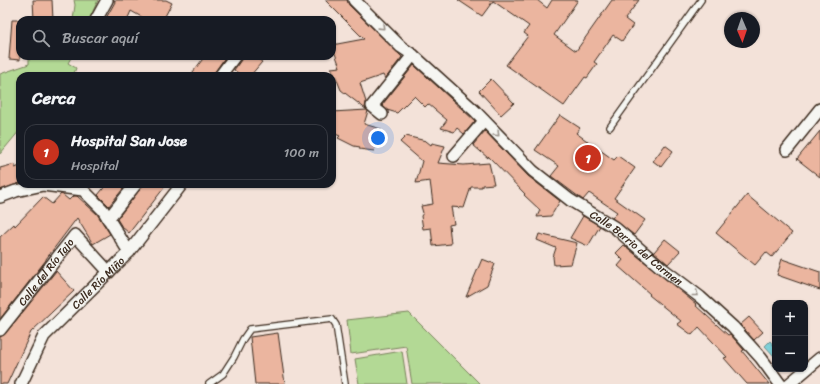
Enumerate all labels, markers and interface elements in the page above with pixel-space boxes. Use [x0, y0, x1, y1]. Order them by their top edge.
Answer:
north arrow [724, 12, 760, 48]
search box [16, 16, 336, 60]
one-way arrow [377, 22, 385, 30]
text: Buscar aquí [62, 25, 139, 51]
icon: search [30, 27, 52, 49]
text: Cerca [32, 83, 75, 113]
text: Hospital San Jose [71, 128, 187, 154]
your location [368, 128, 388, 148]
one-way arrow [493, 129, 500, 137]
text: 1 [43, 141, 49, 164]
text: 100 m [284, 141, 319, 164]
pin: 1 [575, 143, 601, 173]
text: Hospital [71, 154, 119, 177]
street label: Calle Barrio del Carmen [586, 205, 687, 291]
street label: Calle del Río Tajo [13, 233, 79, 310]
street label: Calle Río Miño [67, 252, 129, 314]
one-way arrow [692, 289, 699, 296]
map controls [772, 300, 808, 372]
button: + [772, 300, 808, 336]
button: − [772, 336, 808, 372]

